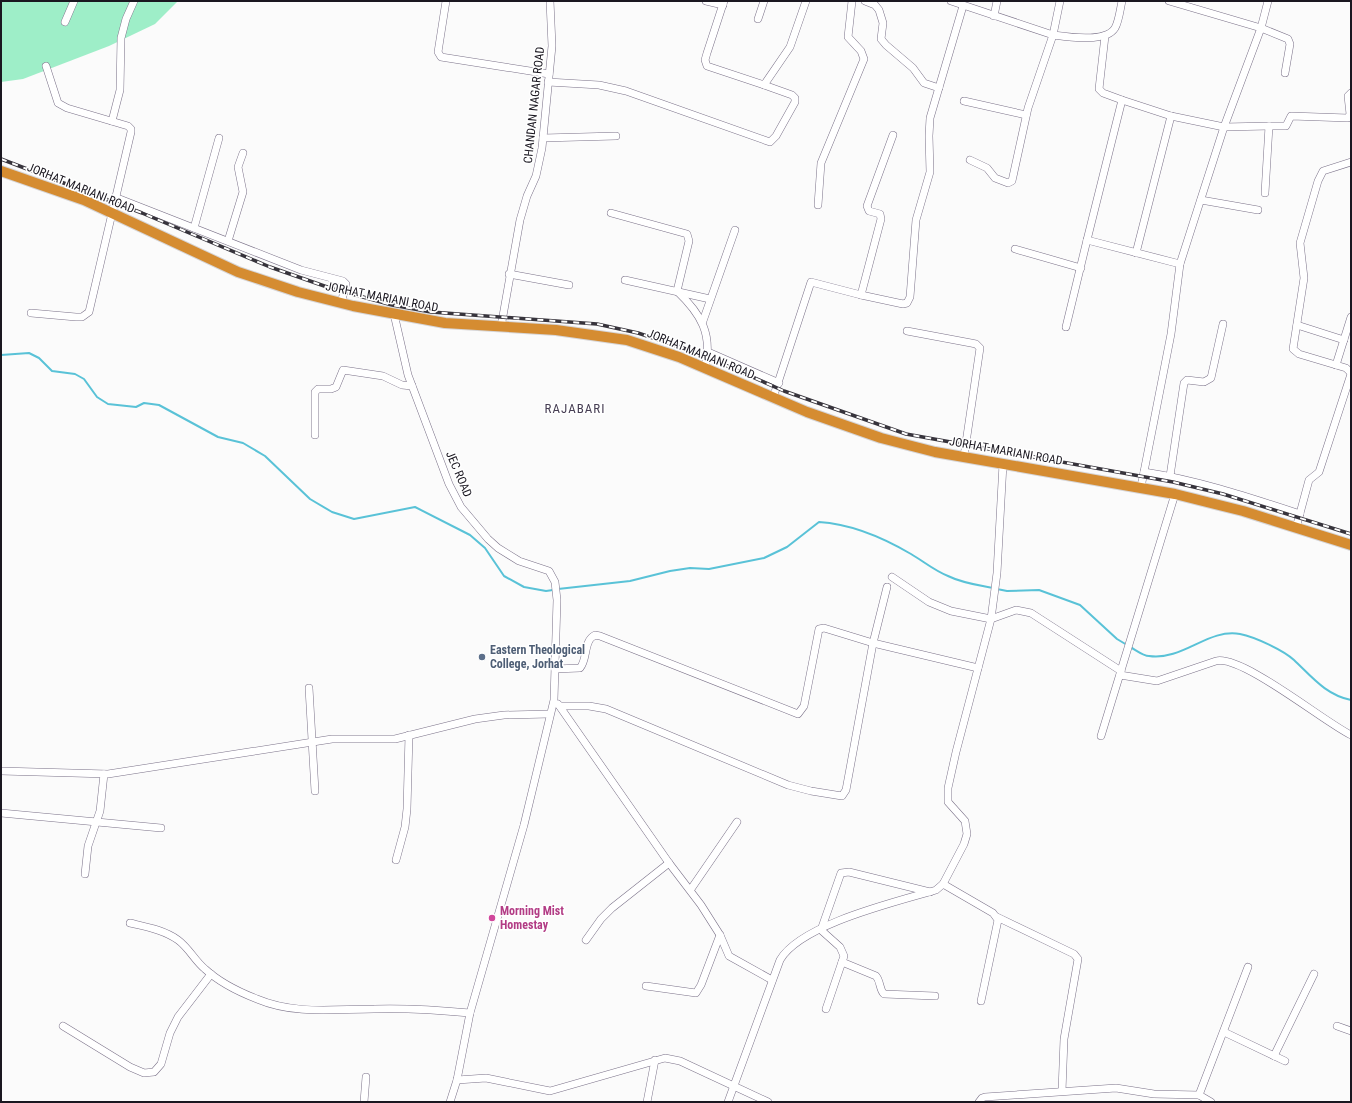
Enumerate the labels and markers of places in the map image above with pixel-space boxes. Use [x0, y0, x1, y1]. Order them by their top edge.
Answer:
place label: Eastern Theological College, Jorhat [490, 643, 585, 671]
marker: Eastern Theological College, Jorhat [477, 652, 487, 662]
place label: Morning Mist Homestay [500, 904, 564, 932]
marker: Morning Mist Homestay [487, 913, 497, 923]

